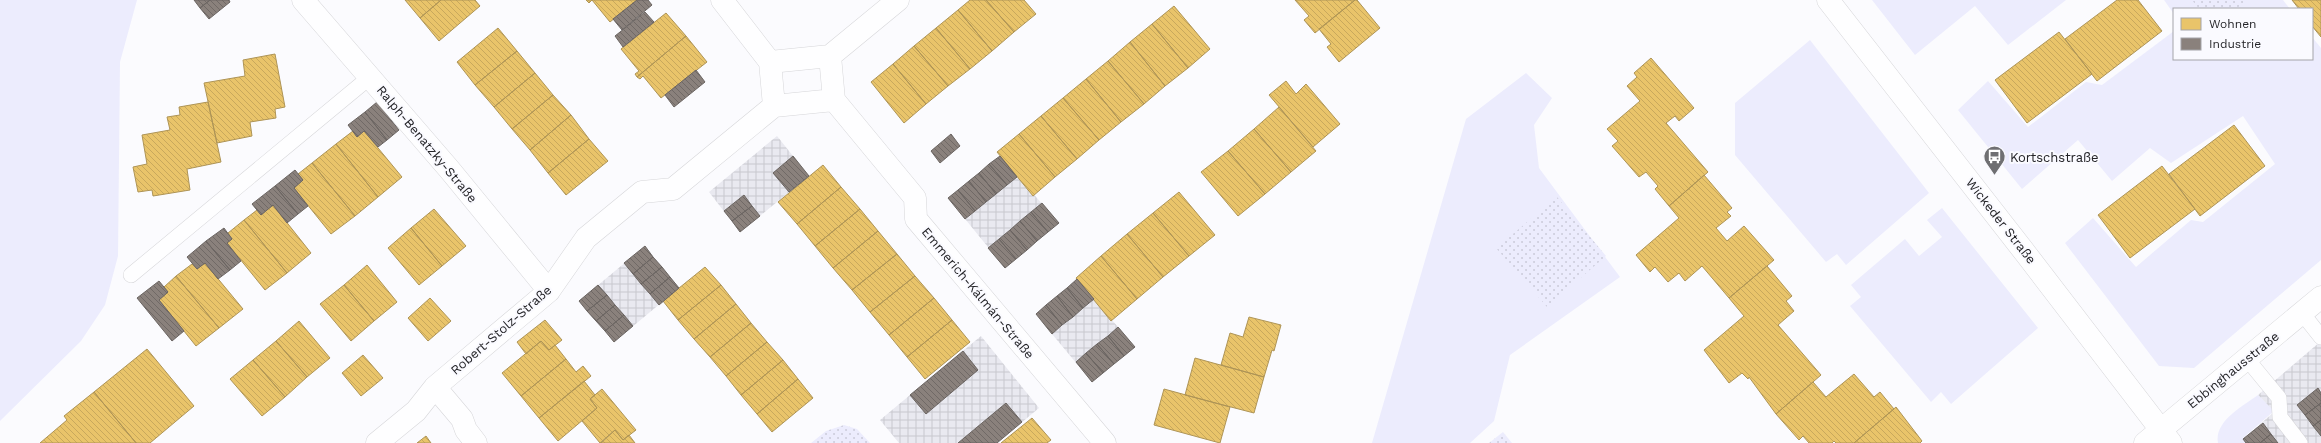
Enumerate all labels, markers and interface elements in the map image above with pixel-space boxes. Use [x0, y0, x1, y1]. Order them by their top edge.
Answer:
legend [2173, 8, 2313, 60]
text: Wohnen [2209, 17, 2257, 31]
text: Industrie [2209, 37, 2261, 51]
street label: Ralph-Benatzky-Straße [374, 82, 480, 206]
bus stop icon: Kortschstraße [1981, 144, 2007, 177]
place label: Kortschstraße [2010, 150, 2099, 165]
street label: Wickeder Straße [1963, 175, 2039, 267]
street label: Emmerich-Kálmán-Straße [919, 224, 1037, 362]
street label: Robert-Stolz-Straße [448, 282, 554, 378]
street label: Ebbinghausstraße [2184, 328, 2282, 412]

